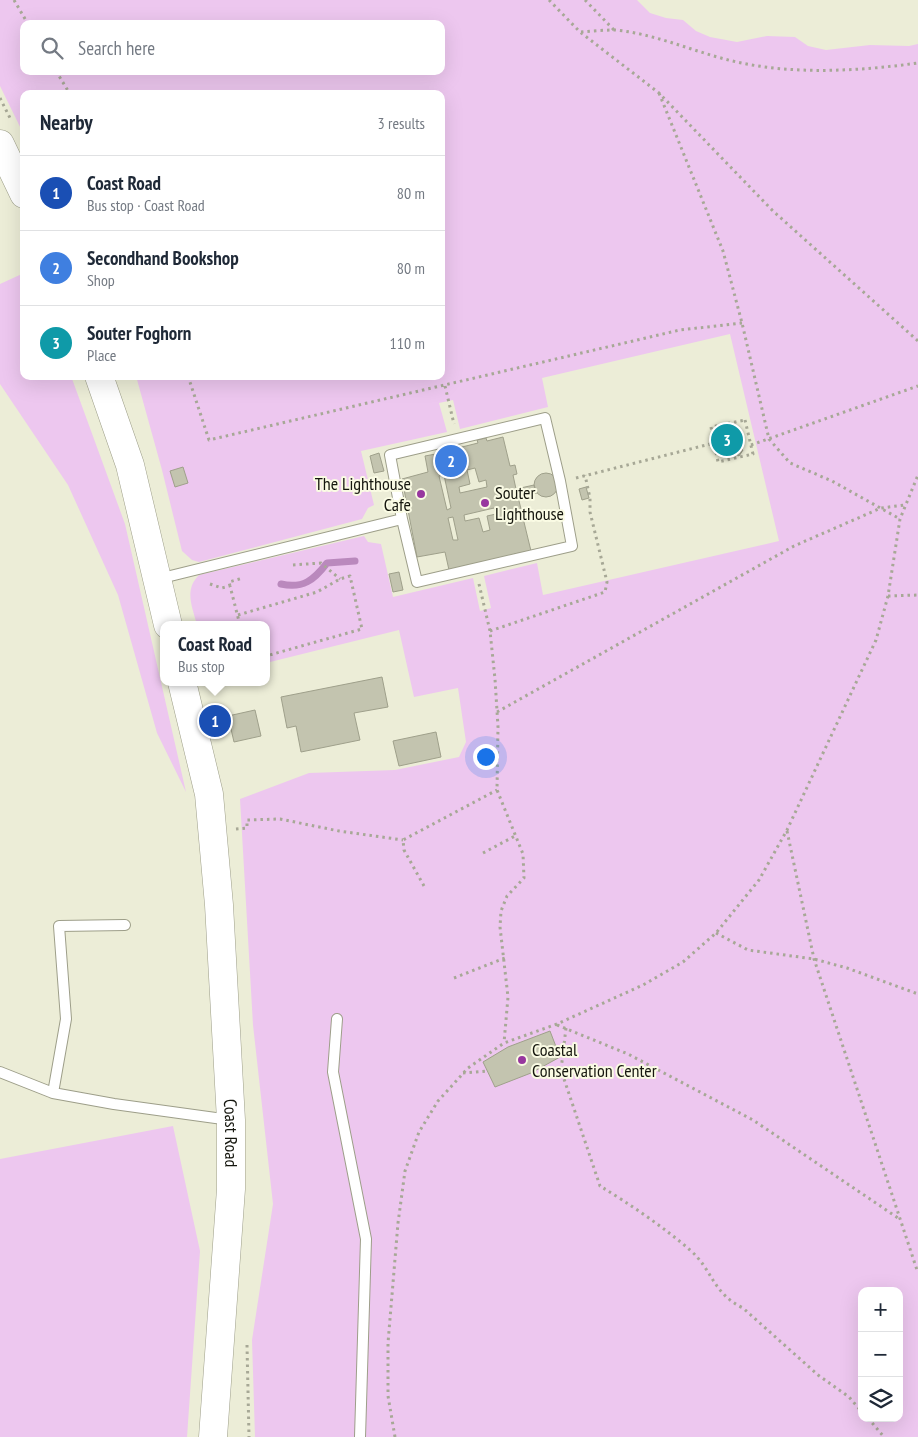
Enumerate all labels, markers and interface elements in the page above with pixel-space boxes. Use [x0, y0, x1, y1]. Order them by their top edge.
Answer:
search box [20, 20, 445, 75]
icon: search [38, 34, 66, 62]
text: Search here [78, 36, 155, 60]
text: Nearby [40, 109, 93, 136]
text: 3 results [378, 113, 425, 133]
text: Coast Road [87, 171, 161, 195]
text: 1 [52, 183, 60, 203]
text: 80 m [397, 183, 425, 203]
text: Bus stop · Coast Road [87, 195, 205, 215]
text: Secondhand Bookshop [87, 246, 239, 270]
text: 2 [52, 258, 60, 278]
text: 80 m [397, 258, 425, 278]
text: Shop [87, 270, 115, 290]
text: Souter Foghorn [87, 321, 191, 345]
text: 3 [52, 333, 60, 353]
text: 110 m [390, 333, 425, 353]
text: Place [87, 345, 116, 365]
pin: 3 [711, 421, 743, 459]
pin: 2 [435, 442, 467, 480]
place label: The Lighthouse Cafe [315, 472, 411, 516]
place label: Souter Lighthouse [495, 481, 564, 525]
marker: The Lighthouse Cafe [415, 488, 427, 500]
marker: Souter Lighthouse [479, 497, 491, 509]
popup [160, 621, 270, 686]
text: Coast Road [178, 632, 252, 656]
text: Bus stop [178, 656, 225, 676]
pin: 1 [199, 702, 231, 740]
your location [473, 744, 499, 770]
place label: Coastal Conservation Center [532, 1038, 657, 1082]
marker: Coastal Conservation Center [516, 1054, 528, 1066]
street label: Coast Road [219, 1098, 243, 1167]
map controls [858, 1287, 903, 1422]
button: + [858, 1287, 903, 1332]
button: − [858, 1332, 903, 1377]
button: layers [858, 1377, 903, 1422]

